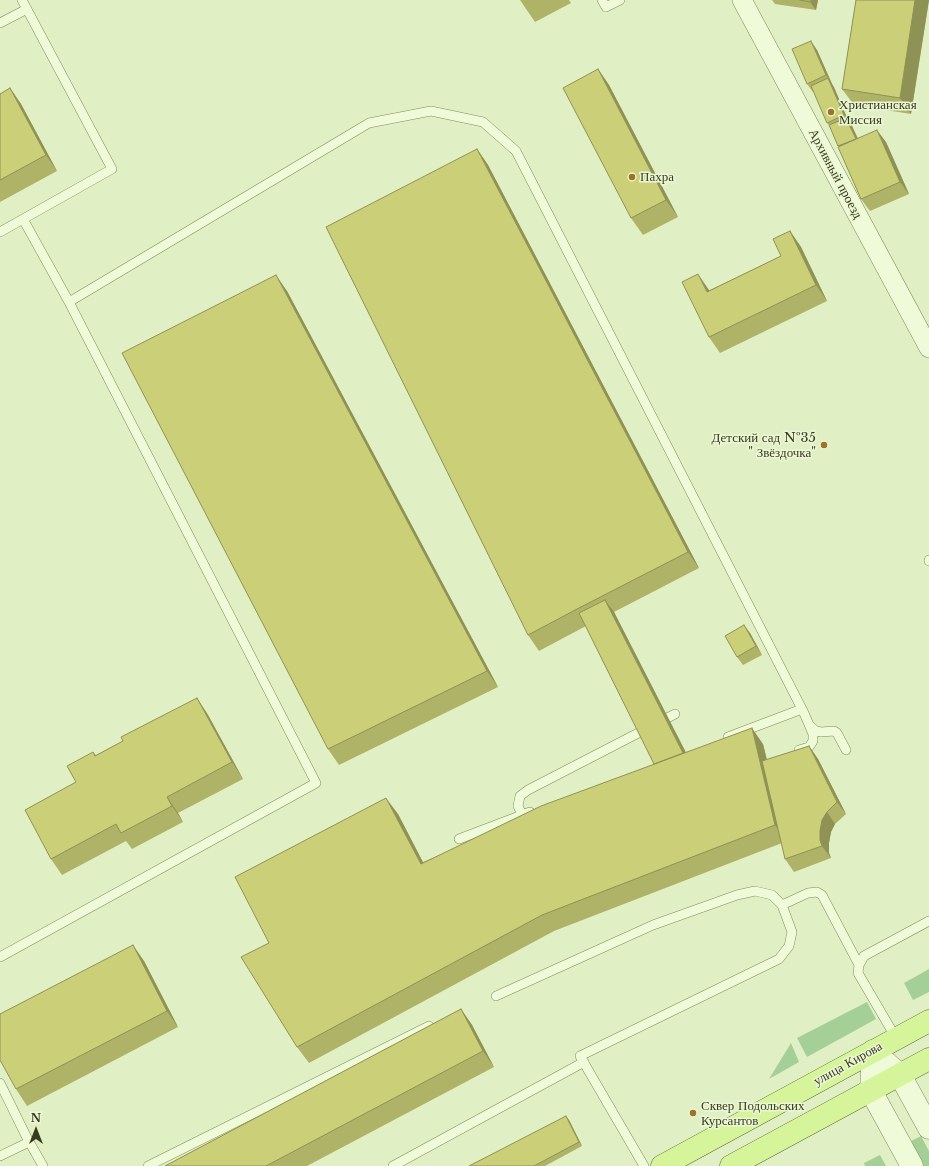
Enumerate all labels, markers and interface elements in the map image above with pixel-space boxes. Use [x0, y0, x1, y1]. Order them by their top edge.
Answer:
place label: Христианская Миссия [839, 97, 917, 128]
marker: Христианская Миссия [826, 107, 836, 117]
street label: Архивный проезд [805, 126, 865, 222]
place label: Пахра [640, 169, 674, 185]
marker: Пахра [627, 172, 637, 182]
place label: Детский сад №35 " Звёздочка" [711, 430, 816, 461]
marker: Детский сад №35 " Звёздочка" [819, 440, 829, 450]
street label: улица Кирова [811, 1039, 885, 1089]
place label: Сквер Подольских Курсантов [701, 1098, 804, 1129]
marker: Сквер Подольских Курсантов [688, 1108, 698, 1118]
north arrow [16, 1110, 56, 1150]
text: N [31, 1111, 41, 1125]

